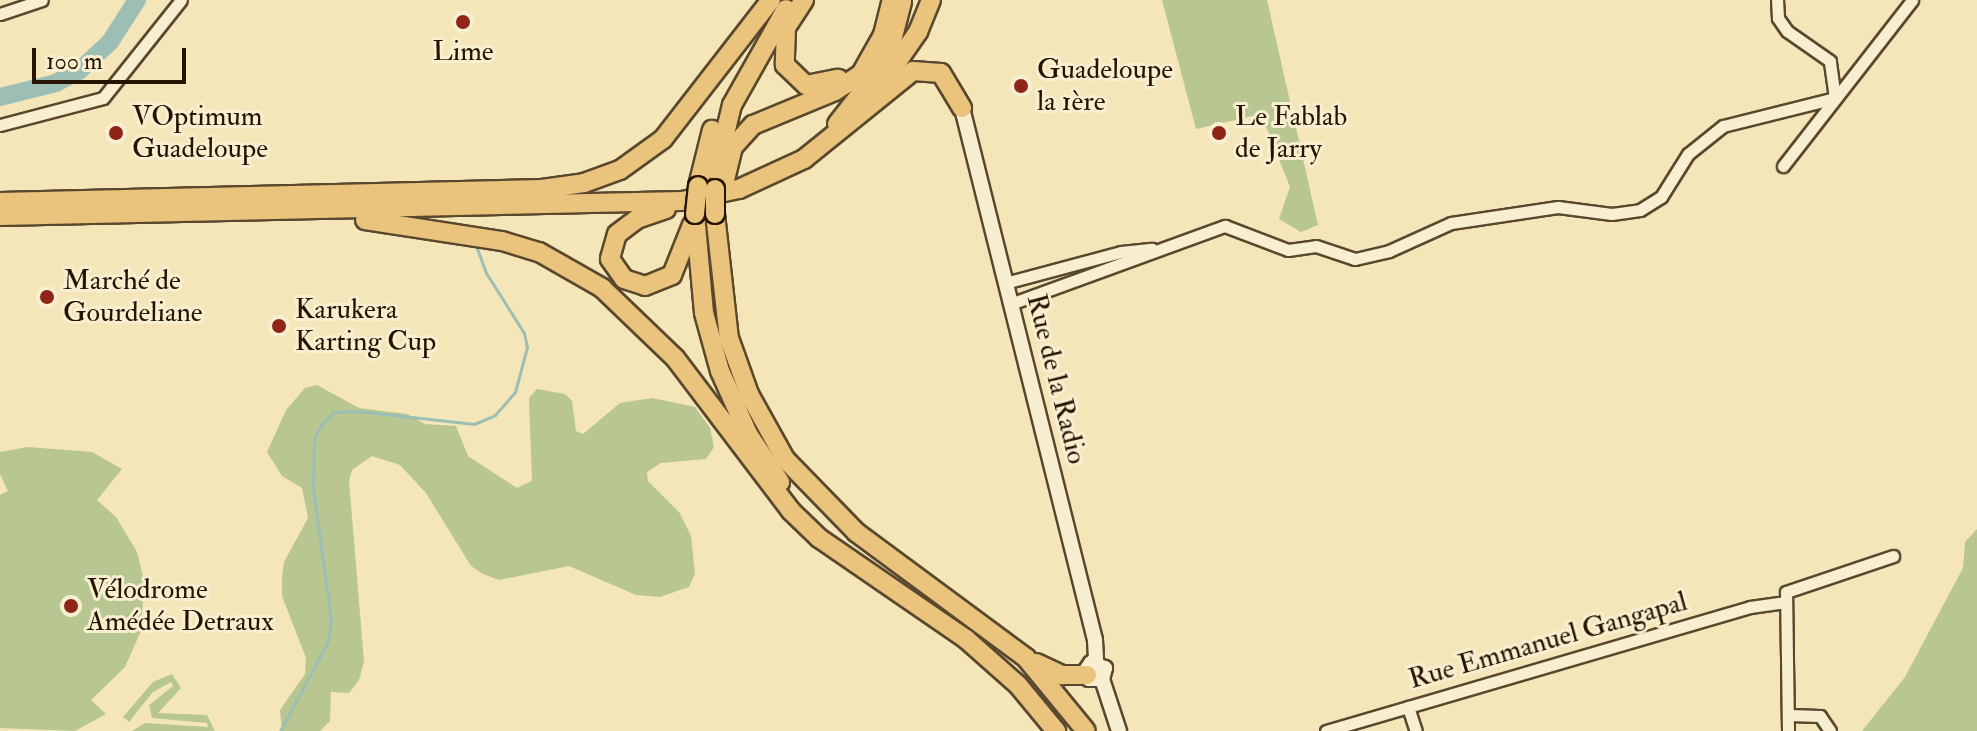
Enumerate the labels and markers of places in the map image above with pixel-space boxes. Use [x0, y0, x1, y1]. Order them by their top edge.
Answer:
marker: Lime [454, 13, 472, 31]
place label: Lime [432, 35, 494, 69]
place label: Guadeloupe la 1ère [1037, 53, 1173, 119]
marker: Guadeloupe la 1ère [1012, 77, 1030, 95]
place label: VOptimum Guadeloupe [132, 100, 268, 166]
place label: Le Fablab de Jarry [1235, 100, 1347, 166]
marker: VOptimum Guadeloupe [107, 124, 125, 142]
marker: Le Fablab de Jarry [1210, 124, 1228, 142]
place label: Marché de Gourdeliane [63, 264, 203, 330]
marker: Marché de Gourdeliane [38, 288, 56, 306]
place label: Karukera Karting Cup [295, 293, 436, 359]
marker: Karukera Karting Cup [270, 317, 288, 335]
place label: Vélodrome Amédée Detraux [87, 573, 274, 639]
marker: Vélodrome Amédée Detraux [62, 597, 80, 615]

